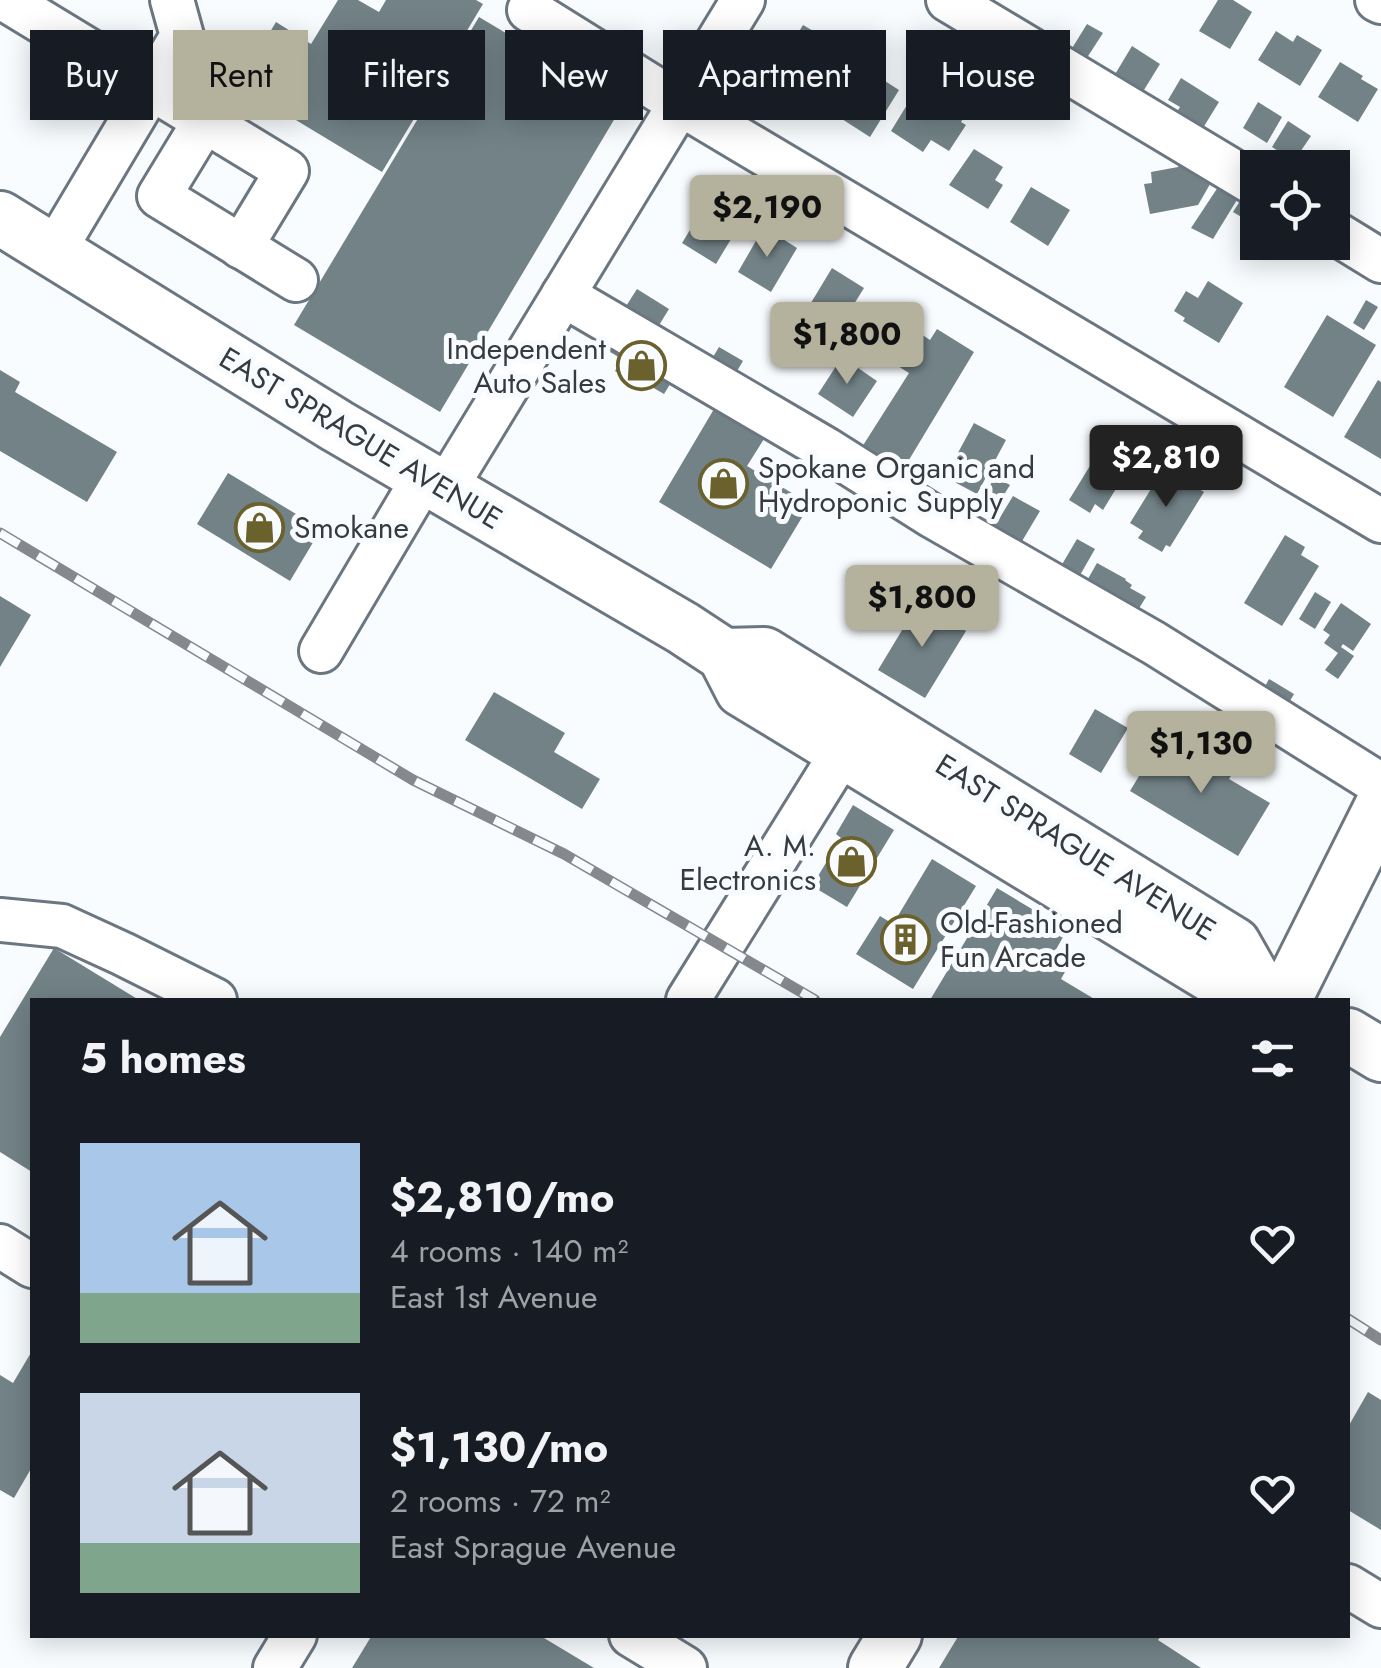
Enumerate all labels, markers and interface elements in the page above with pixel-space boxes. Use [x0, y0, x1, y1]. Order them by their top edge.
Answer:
chip: Buy [30, 30, 153, 120]
chip: Rent [173, 30, 308, 120]
chip: Filters [328, 30, 485, 120]
chip: New [505, 30, 643, 120]
chip: Apartment [663, 30, 886, 120]
chip: House [906, 30, 1070, 120]
map controls [1240, 150, 1350, 260]
button: locate [1240, 150, 1350, 260]
pin: $2,190 [686, 175, 848, 260]
text: $2,190 [712, 184, 822, 230]
pin: $1,800 [766, 302, 928, 387]
text: $1,800 [793, 311, 902, 357]
place label: Independent Auto Sales [447, 327, 607, 404]
street label: EAST SPRAGUE AVENUE [211, 336, 511, 540]
shop icon: Independent Auto Sales [615, 339, 667, 391]
pin: $2,810 [1085, 425, 1247, 510]
text: $2,810 [1112, 434, 1220, 480]
place label: Spokane Organic and Hydroponic Supply [758, 446, 1035, 523]
shop icon: Spokane Organic and Hydroponic Supply [697, 458, 749, 510]
shop icon: Smokane [233, 501, 285, 553]
place label: Smokane [294, 506, 409, 549]
pin: $1,800 [841, 565, 1003, 650]
text: $1,800 [868, 574, 977, 620]
pin: $1,130 [1120, 711, 1282, 796]
text: $1,130 [1149, 720, 1253, 766]
street label: EAST SPRAGUE AVENUE [927, 743, 1225, 951]
place label: A. M. Electronics [679, 824, 816, 901]
shop icon: A. M. Electronics [825, 836, 877, 888]
place label: Old-Fashioned Fun Arcade [940, 901, 1123, 978]
building icon: Old-Fashioned Fun Arcade [879, 913, 931, 965]
text: 5 homes [80, 1028, 246, 1089]
icon: filters [1245, 1031, 1300, 1086]
text: $2,810/mo [390, 1167, 615, 1228]
icon: home [160, 1183, 280, 1303]
icon: heart [1245, 1216, 1300, 1271]
text: 4 rooms · 140 m² [390, 1228, 628, 1274]
text: East 1st Avenue [390, 1274, 597, 1320]
text: $1,130/mo [390, 1417, 608, 1478]
icon: home [160, 1433, 280, 1553]
icon: heart [1245, 1466, 1300, 1521]
text: 2 rooms · 72 m² [390, 1478, 611, 1524]
text: East Sprague Avenue [390, 1524, 676, 1570]

